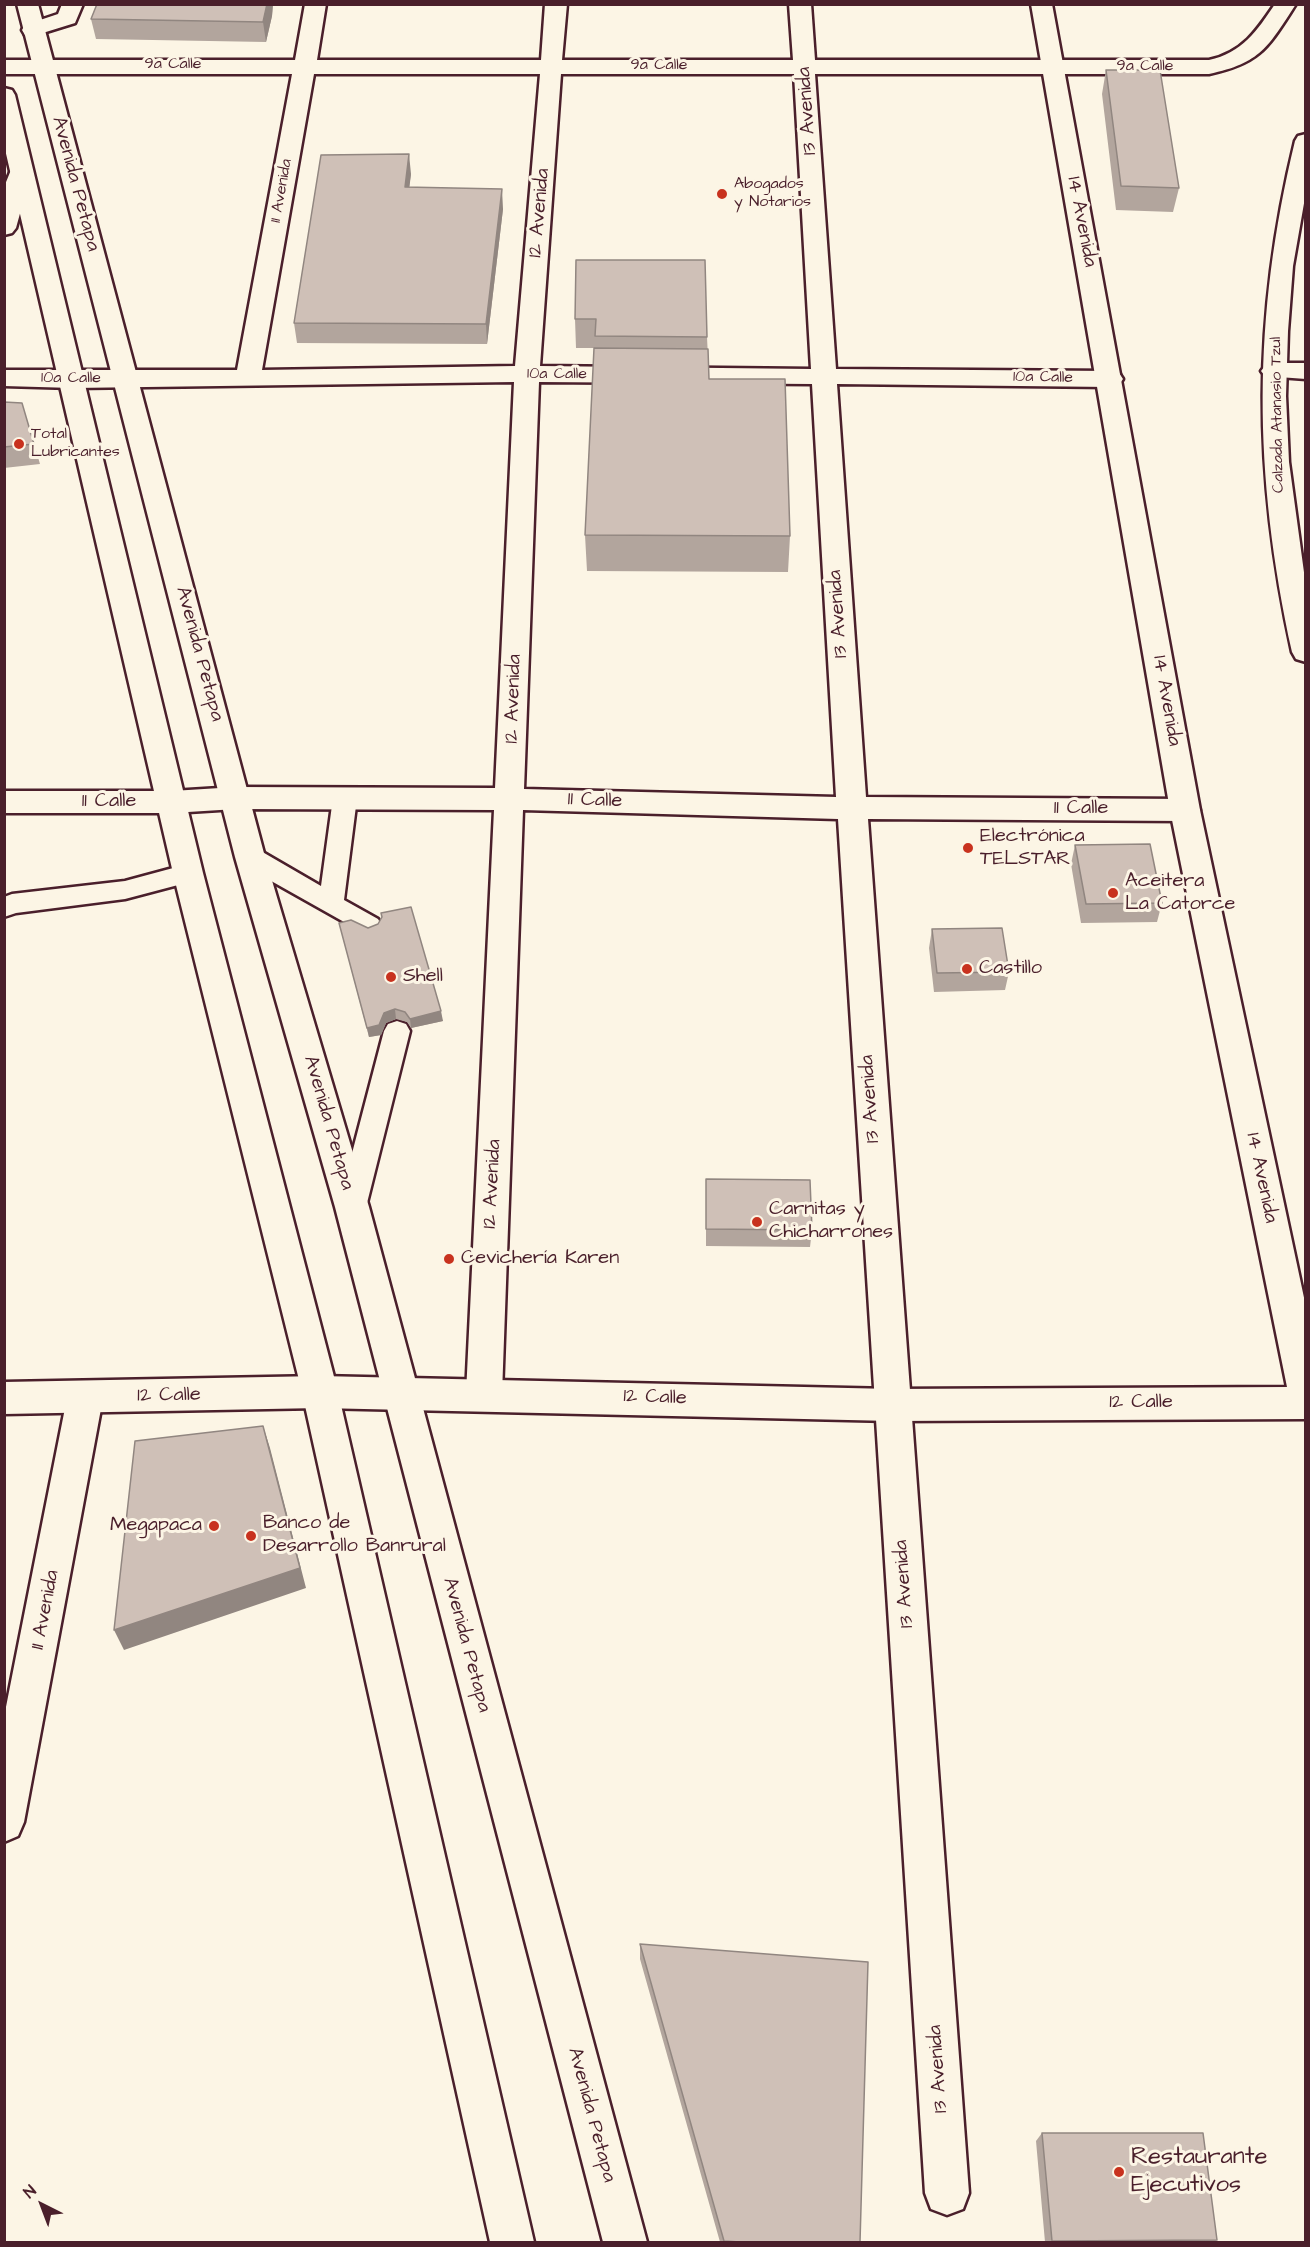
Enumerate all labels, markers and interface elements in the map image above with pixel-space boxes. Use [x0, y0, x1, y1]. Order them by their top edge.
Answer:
street label: 9a Calle [145, 55, 201, 75]
street label: 9a Calle [631, 56, 687, 76]
street label: 9a Calle [1117, 57, 1173, 77]
street label: 13 Avenida [793, 66, 823, 156]
street label: Avenida Petapa [45, 114, 105, 254]
street label: 11 Avenida [267, 158, 297, 224]
street label: 12 Avenida [524, 167, 556, 259]
place label: Abogados y Notarios [734, 175, 811, 213]
street label: 14 Avenida [1060, 175, 1102, 269]
marker: Abogados y Notarios [715, 187, 729, 201]
street label: Calzada Atanasio Tzul [1267, 337, 1289, 493]
street label: 10a Calle [527, 365, 587, 385]
street label: 10a Calle [1013, 368, 1073, 388]
street label: 10a Calle [41, 369, 101, 389]
place label: Total Lubricantes [31, 425, 120, 463]
marker: Total Lubricantes [12, 437, 26, 451]
street label: 13 Avenida [824, 569, 854, 659]
street label: Avenida Petapa [169, 584, 229, 724]
street label: 12 Avenida [500, 654, 528, 744]
street label: 14 Avenida [1146, 654, 1186, 748]
street label: 11 Calle [567, 788, 623, 814]
street label: 11 Calle [82, 790, 136, 814]
street label: 11 Calle [1054, 797, 1108, 821]
place label: Electrónica TELSTAR [980, 825, 1085, 872]
marker: Electrónica TELSTAR [961, 841, 975, 855]
place label: Aceitera La Catorce [1125, 870, 1235, 917]
marker: Aceitera La Catorce [1106, 886, 1120, 900]
place label: Castillo [979, 957, 1042, 981]
marker: Castillo [960, 962, 974, 976]
place label: Shell [403, 965, 443, 989]
marker: Shell [384, 970, 398, 984]
street label: Avenida Petapa [297, 1053, 359, 1193]
street label: 13 Avenida [856, 1054, 886, 1144]
street label: 14 Avenida [1240, 1131, 1282, 1225]
street label: 12 Avenida [479, 1139, 507, 1229]
place label: Carnitas y Chicharrones [769, 1198, 893, 1245]
marker: Carnitas y Chicharrones [750, 1215, 764, 1229]
place label: Cevichería Karen [461, 1247, 619, 1271]
marker: Cevichería Karen [442, 1252, 456, 1266]
street label: 12 Calle [137, 1383, 201, 1409]
street label: 12 Calle [623, 1385, 687, 1411]
street label: 12 Calle [1109, 1391, 1173, 1415]
place label: Banco de Desarrollo Banrural [263, 1512, 446, 1559]
place label: Megapaca [110, 1514, 202, 1538]
marker: Megapaca [207, 1519, 221, 1533]
marker: Banco de Desarrollo Banrural [244, 1529, 258, 1543]
street label: 13 Avenida [890, 1539, 920, 1629]
street label: 11 Avenida [27, 1568, 65, 1652]
street label: Avenida Petapa [436, 1575, 496, 1715]
street label: 13 Avenida [924, 2024, 954, 2114]
street label: Avenida Petapa [561, 2045, 621, 2185]
place label: Restaurante Ejecutivos [1131, 2144, 1267, 2200]
marker: Restaurante Ejecutivos [1112, 2165, 1126, 2179]
north arrow [12, 2175, 72, 2235]
text: N [19, 2180, 41, 2203]

